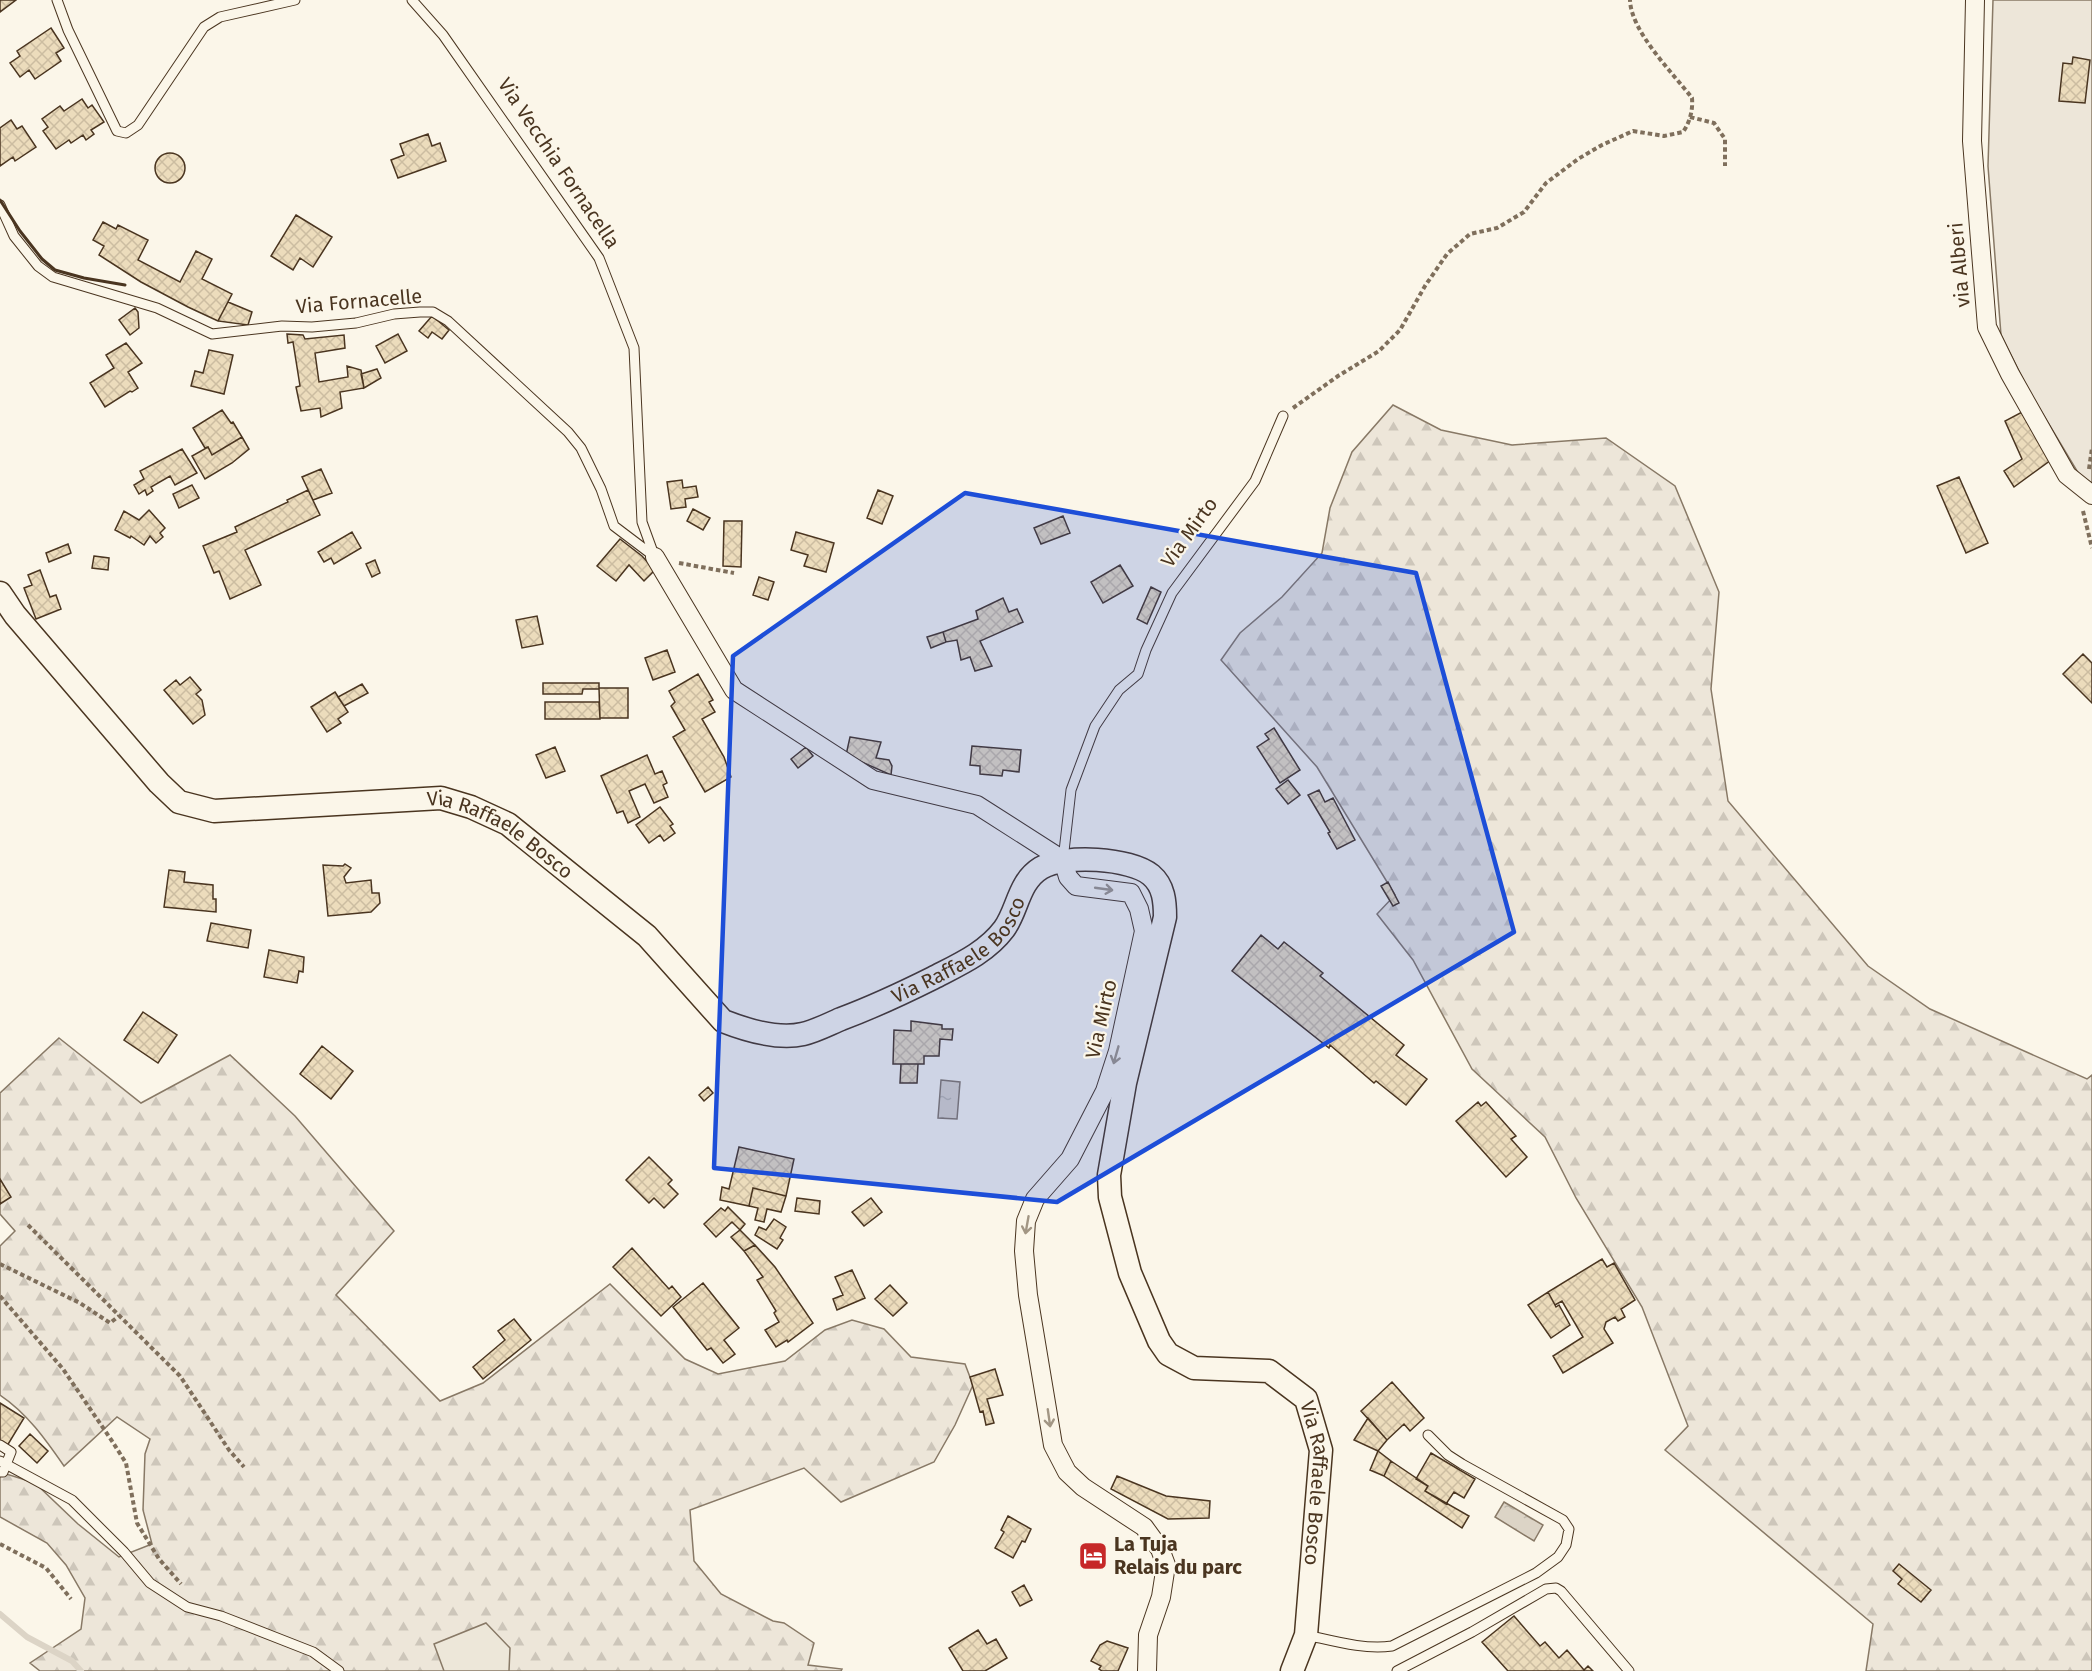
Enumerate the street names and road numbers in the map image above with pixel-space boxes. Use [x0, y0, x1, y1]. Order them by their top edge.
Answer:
street label: Via Vecchia Fornacella [493, 73, 625, 253]
street label: via Alberi [1943, 222, 1975, 308]
street label: Via Fornacelle [295, 284, 423, 318]
street label: Via Mirto [1156, 492, 1222, 572]
street label: Via Raffaele Bosco [426, 786, 578, 884]
street label: Via Raffaele Bosco [888, 893, 1030, 1008]
street label: Via Mirto [1080, 977, 1122, 1061]
street label: Via Raffaele Bosco [1295, 1398, 1334, 1566]

